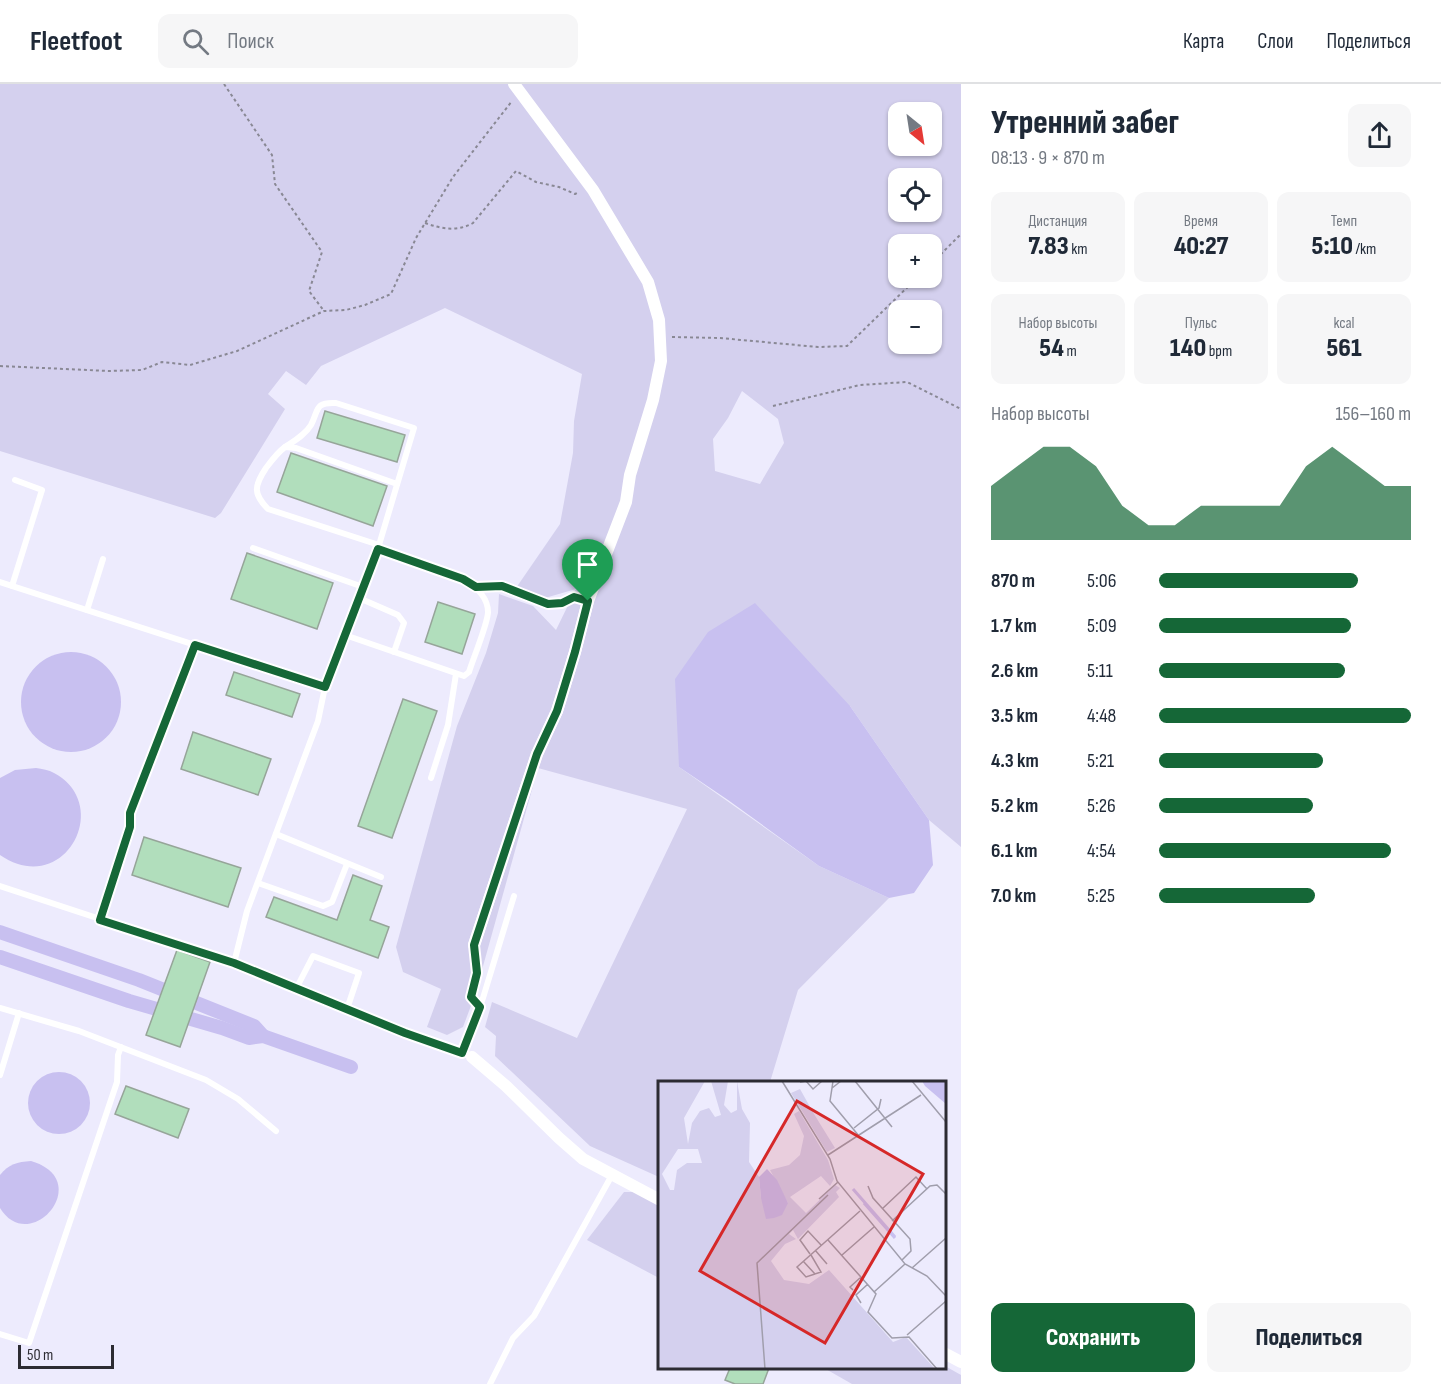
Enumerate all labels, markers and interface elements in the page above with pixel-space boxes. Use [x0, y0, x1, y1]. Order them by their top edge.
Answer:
search box [158, 14, 578, 68]
text: Fleetfoot [30, 25, 122, 58]
icon: search [179, 25, 212, 58]
text: Поиск [227, 28, 274, 55]
text: Карта [1183, 29, 1224, 54]
text: Слои [1257, 29, 1293, 54]
text: Поделиться [1326, 29, 1411, 54]
north arrow [888, 102, 942, 156]
map controls [888, 102, 942, 354]
text: Утренний забег [991, 103, 1179, 143]
button: share [1348, 104, 1411, 167]
text: 08:13 · 9 × 870 m [991, 146, 1105, 170]
button: locate [888, 168, 942, 222]
text: Дистанция [1029, 212, 1087, 231]
text: Время [1184, 212, 1218, 231]
text: Темп [1331, 212, 1357, 231]
text: 7.83 [1028, 231, 1069, 262]
text: 40:27 [1174, 231, 1228, 262]
text: 5:10 [1312, 231, 1353, 262]
button: + [888, 234, 942, 288]
text: km [1069, 240, 1088, 259]
text: /km [1353, 240, 1376, 259]
button: − [888, 300, 942, 354]
text: Набор высоты [1019, 314, 1097, 333]
text: Пульс [1185, 314, 1217, 333]
text: kcal [1333, 314, 1355, 333]
text: 54 [1039, 333, 1064, 364]
text: 140 [1170, 333, 1206, 364]
text: 561 [1326, 333, 1362, 364]
text: m [1064, 342, 1077, 361]
text: bpm [1206, 342, 1232, 361]
text: Набор высоты [991, 402, 1090, 426]
text: 156–160 m [1335, 402, 1411, 426]
pin [562, 539, 613, 601]
icon: arrive [571, 548, 604, 581]
text: 870 m [991, 569, 1035, 593]
text: 5:06 [1087, 569, 1116, 593]
text: 1.7 km [991, 614, 1037, 638]
text: 5:09 [1087, 614, 1117, 638]
text: 2.6 km [991, 659, 1038, 683]
text: 5:11 [1087, 659, 1113, 683]
text: 3.5 km [991, 704, 1038, 728]
text: 4:48 [1087, 704, 1116, 728]
text: 4.3 km [991, 749, 1039, 773]
text: 5:21 [1087, 749, 1114, 773]
text: 5.2 km [991, 794, 1038, 818]
text: 5:26 [1087, 794, 1116, 818]
text: 6.1 km [991, 839, 1037, 863]
text: 4:54 [1087, 839, 1116, 863]
text: 7.0 km [991, 884, 1036, 908]
text: 5:25 [1087, 884, 1115, 908]
inset map [658, 1081, 946, 1369]
button: Сохранить [991, 1303, 1195, 1372]
button: Поделиться [1207, 1303, 1411, 1372]
scale bar [18, 1342, 114, 1370]
text: 50 m [27, 1346, 53, 1365]

